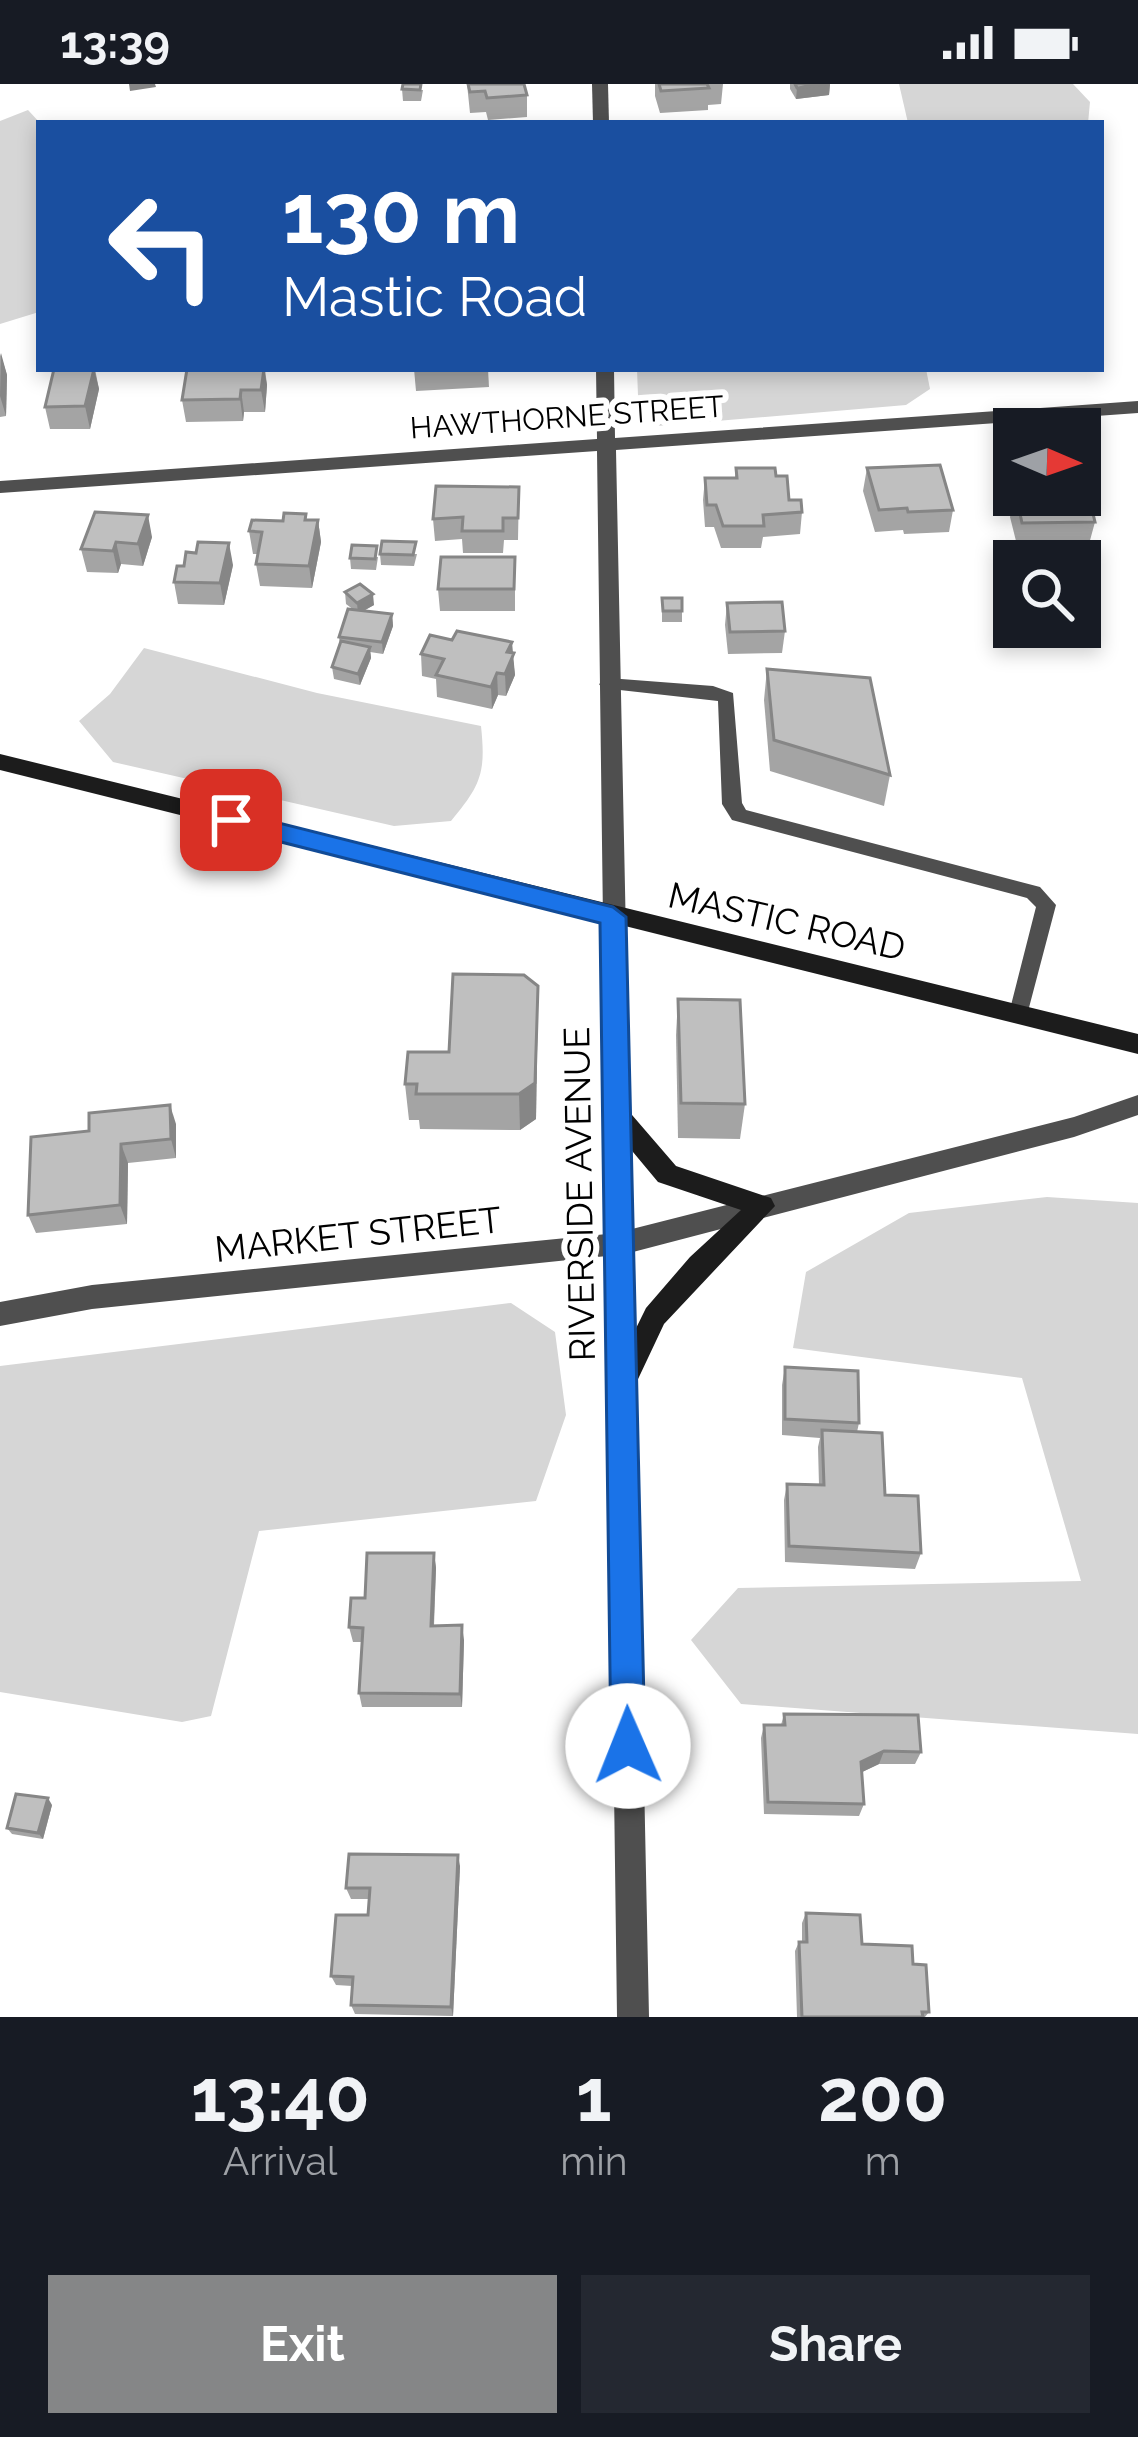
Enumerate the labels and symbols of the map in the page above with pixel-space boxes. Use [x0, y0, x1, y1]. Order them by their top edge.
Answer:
street label: HAWTHORNE STREET [409, 389, 725, 445]
north arrow [993, 408, 1101, 516]
pin [180, 769, 282, 871]
street label: MASTIC ROAD [664, 873, 910, 969]
street label: RIVERSIDE AVENUE [555, 1027, 603, 1361]
street label: MARKET STREET [213, 1198, 503, 1270]
position arrow [565, 1683, 691, 1809]

